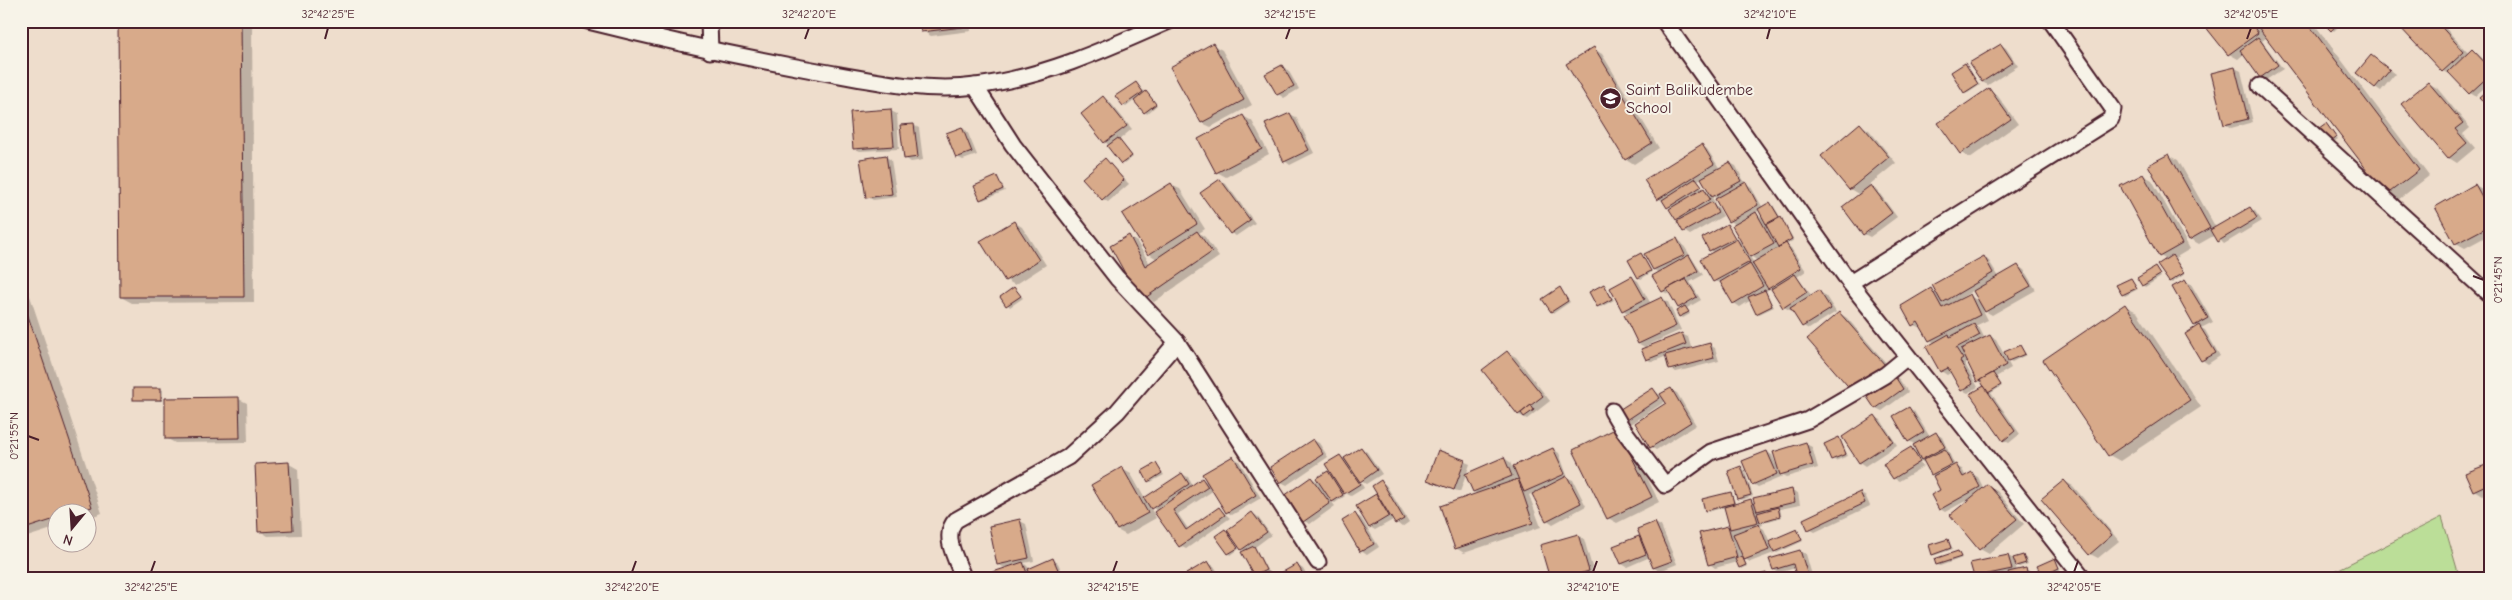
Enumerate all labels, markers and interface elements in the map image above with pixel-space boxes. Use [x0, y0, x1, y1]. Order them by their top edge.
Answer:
text: 32°42'25"E [301, 7, 355, 21]
text: 32°42'20"E [782, 7, 836, 21]
text: 32°42'15"E [1264, 7, 1316, 21]
text: 32°42'10"E [1744, 7, 1796, 21]
text: 32°42'05"E [2224, 7, 2278, 21]
place label: Saint Balikudembe School [1626, 81, 1753, 117]
school or university icon: Saint Balikudembe School [1598, 87, 1622, 111]
text: 0°21'45"N [2491, 256, 2505, 304]
text: 0°21'55"N [7, 412, 21, 460]
north arrow [48, 502, 98, 552]
text: N [61, 530, 75, 549]
text: 32°42'25"E [124, 580, 178, 594]
text: 32°42'20"E [605, 580, 659, 594]
text: 32°42'15"E [1087, 580, 1139, 594]
text: 32°42'10"E [1567, 580, 1619, 594]
text: 32°42'05"E [2047, 580, 2101, 594]

